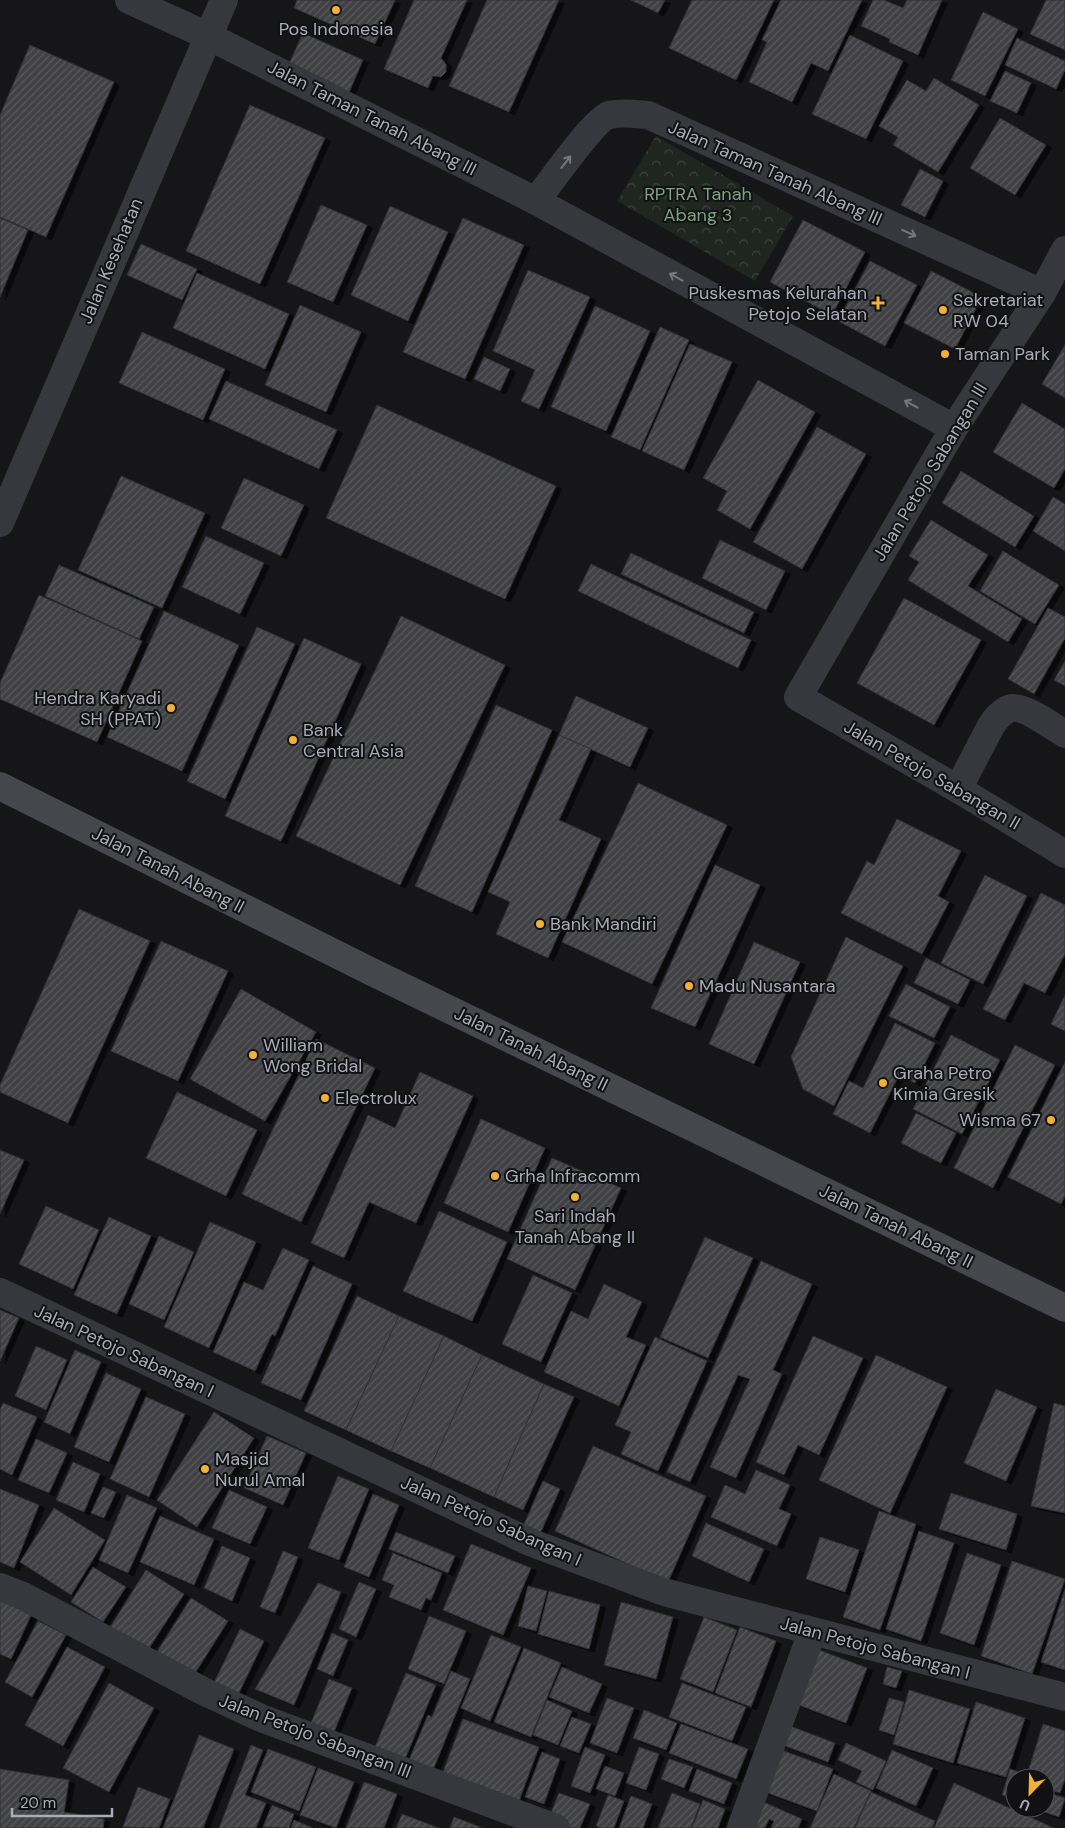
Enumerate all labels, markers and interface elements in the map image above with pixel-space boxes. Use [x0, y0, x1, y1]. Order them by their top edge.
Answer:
marker: Pos Indonesia [330, 4, 342, 16]
place label: Pos Indonesia [279, 17, 393, 41]
street label: Jalan Taman Tanah Abang III [263, 55, 481, 181]
street label: Jalan Taman Tanah Abang III [664, 115, 886, 231]
one-way arrow [560, 156, 571, 169]
park label: RPTRA Tanah Abang 3 [644, 182, 752, 227]
street label: Jalan Kesehatan [74, 195, 148, 327]
one-way arrow [901, 229, 916, 238]
one-way arrow [669, 271, 683, 281]
place label: Puskesmas Kelurahan Petojo Selatan [688, 281, 867, 326]
place label: Sekretariat RW 04 [953, 288, 1043, 333]
marker: Puskesmas Kelurahan Petojo Selatan [871, 296, 885, 310]
marker: Sekretariat RW 04 [937, 304, 949, 316]
place label: Taman Park [955, 342, 1050, 366]
marker: Taman Park [939, 348, 951, 360]
street label: Jalan Petojo Sabangan III [867, 378, 993, 566]
one-way arrow [904, 399, 918, 409]
place label: Hendra Karyadi SH (PPAT) [34, 686, 161, 731]
marker: Hendra Karyadi SH (PPAT) [165, 702, 177, 714]
street label: Jalan Petojo Sabangan II [839, 715, 1025, 835]
place label: Bank Central Asia [303, 718, 404, 763]
marker: Bank Central Asia [287, 734, 299, 746]
street label: Jalan Tanah Abang II [88, 821, 248, 919]
place label: Bank Mandiri [550, 912, 657, 936]
marker: Bank Mandiri [534, 918, 546, 930]
place label: Madu Nusantara [699, 974, 836, 998]
marker: Madu Nusantara [683, 980, 695, 992]
street label: Jalan Tanah Abang II [450, 1001, 612, 1097]
place label: William Wong Bridal [263, 1033, 362, 1078]
marker: William Wong Bridal [247, 1049, 259, 1061]
place label: Graha Petro Kimia Gresik [893, 1061, 995, 1106]
marker: Graha Petro Kimia Gresik [877, 1077, 889, 1089]
place label: Electrolux [335, 1086, 417, 1110]
marker: Electrolux [319, 1092, 331, 1104]
place label: Wisma 67 [959, 1108, 1041, 1132]
marker: Wisma 67 [1045, 1114, 1057, 1126]
place label: Grha Infracomm [505, 1164, 640, 1188]
marker: Grha Infracomm [489, 1170, 501, 1182]
street label: Jalan Tanah Abang II [815, 1178, 977, 1274]
marker: Sari Indah Tanah Abang II [569, 1191, 581, 1203]
place label: Sari Indah Tanah Abang II [515, 1204, 635, 1249]
street label: Jalan Petojo Sabangan I [30, 1299, 218, 1403]
place label: Masjid Nurul Amal [215, 1447, 305, 1492]
marker: Masjid Nurul Amal [199, 1463, 211, 1475]
street label: Jalan Petojo Sabangan I [397, 1470, 585, 1572]
street label: Jalan Petojo Sabangan I [777, 1611, 973, 1685]
street label: Jalan Petojo Sabangan III [215, 1688, 415, 1784]
north arrow [1005, 1768, 1055, 1818]
scale bar [12, 1786, 112, 1818]
text: 20 m [20, 1793, 56, 1813]
text: U [1017, 1795, 1033, 1815]

